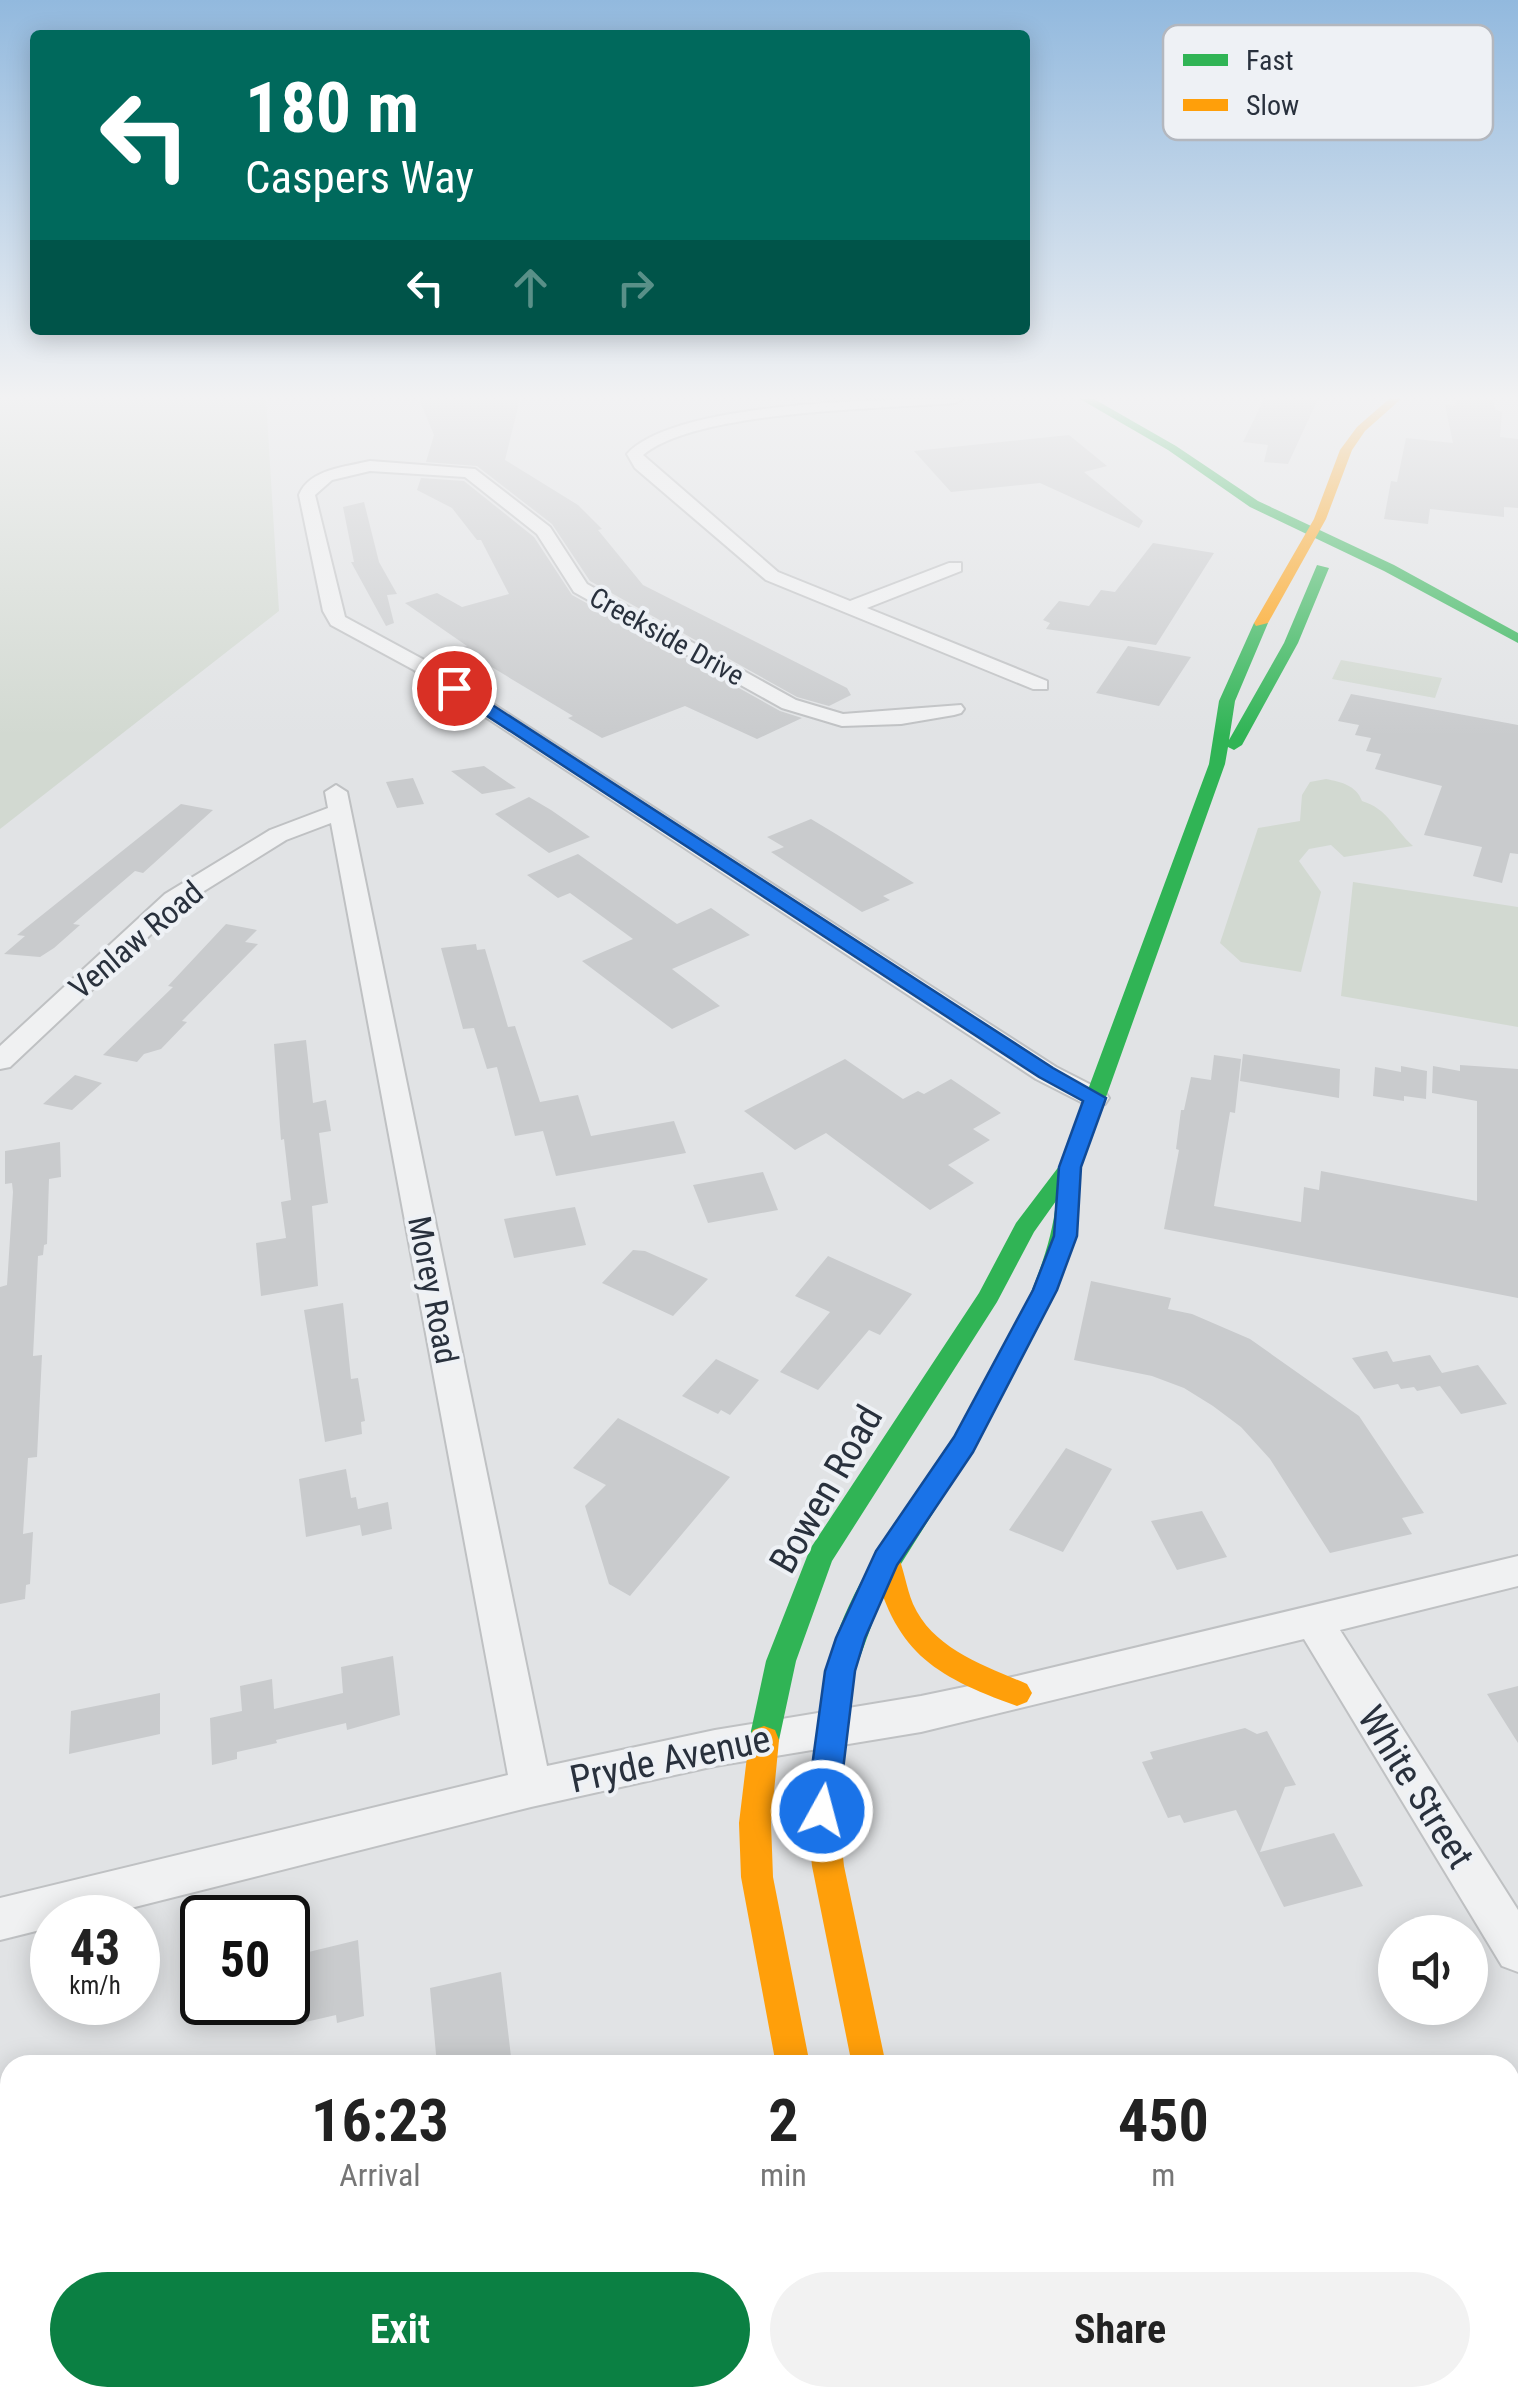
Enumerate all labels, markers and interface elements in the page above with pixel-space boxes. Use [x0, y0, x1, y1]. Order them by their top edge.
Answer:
legend [1163, 25, 1493, 140]
text: Fast [1246, 44, 1293, 77]
text: 180 m [245, 67, 419, 149]
icon: left [80, 70, 210, 200]
text: Slow [1246, 89, 1299, 122]
text: Caspers Way [245, 151, 474, 204]
icon: left [398, 260, 453, 315]
icon: ahead [503, 260, 558, 315]
icon: right [608, 260, 663, 315]
street label: Creekside Drive [584, 580, 750, 692]
pin [412, 646, 497, 731]
icon: arrive [427, 661, 482, 716]
street label: Venlaw Road [61, 873, 211, 1007]
street label: Morey Road [400, 1213, 466, 1367]
street label: Bowen Road [761, 1398, 891, 1580]
street label: White Street [1349, 1698, 1483, 1876]
street label: Pryde Avenue [566, 1716, 774, 1802]
position arrow [770, 1759, 874, 1863]
speed limit sign: 50 [180, 1895, 310, 2025]
map controls [1378, 1915, 1488, 2025]
button: sound [1378, 1915, 1488, 2025]
text: 43 [70, 1919, 120, 1977]
text: km/h [69, 1971, 121, 2000]
text: 16:23 [311, 2085, 449, 2156]
text: 2 [768, 2085, 799, 2156]
text: 450 [1118, 2085, 1209, 2156]
text: Arrival [339, 2156, 421, 2194]
text: min [760, 2156, 807, 2194]
text: m [1151, 2156, 1175, 2194]
button: Exit [50, 2272, 750, 2387]
button: Share [770, 2272, 1470, 2387]

